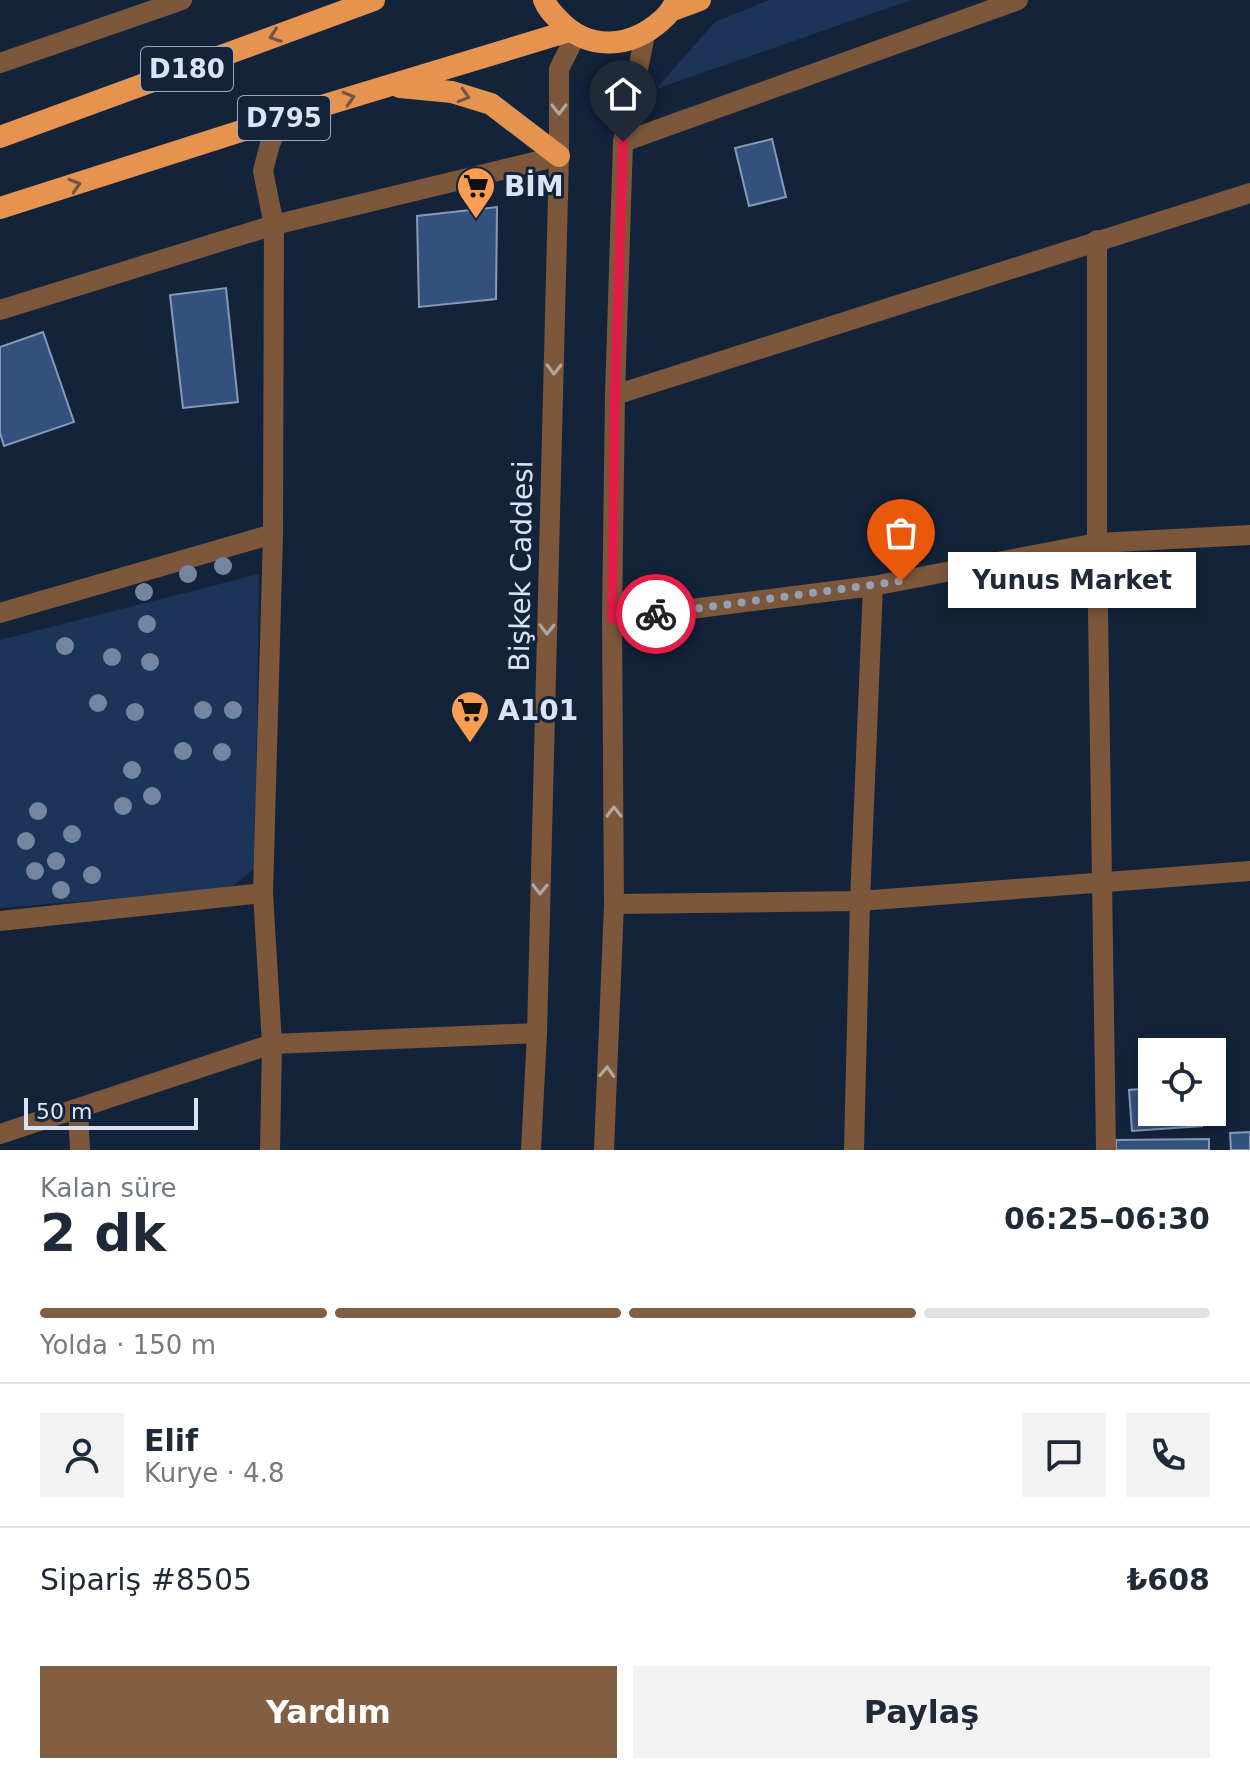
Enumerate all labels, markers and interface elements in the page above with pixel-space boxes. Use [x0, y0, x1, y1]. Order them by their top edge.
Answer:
one-way arrow [269, 27, 283, 43]
road number: D180 [141, 47, 233, 91]
pin [589, 60, 657, 142]
icon: home [601, 72, 645, 116]
one-way arrow [457, 87, 471, 103]
one-way arrow [342, 91, 355, 107]
road number: D795 [238, 96, 330, 140]
one-way arrow [550, 103, 568, 116]
supermarket icon: BİM [455, 165, 497, 220]
place label: BİM [504, 169, 564, 203]
one-way arrow [67, 178, 81, 194]
one-way arrow [545, 363, 562, 376]
street label: Bişkek Caddesi [503, 460, 539, 672]
pin [867, 499, 935, 581]
icon: bag [879, 511, 923, 555]
callout: Yunus Market [949, 553, 1197, 609]
text: Yunus Market [972, 565, 1172, 595]
courier [616, 574, 696, 654]
icon: bike [634, 592, 678, 636]
one-way arrow [538, 623, 556, 636]
supermarket icon: A101 [449, 689, 491, 744]
place label: A101 [498, 694, 578, 727]
one-way arrow [605, 805, 623, 818]
one-way arrow [532, 883, 549, 896]
map controls [1138, 1038, 1226, 1126]
button: locate [1138, 1038, 1226, 1126]
one-way arrow [598, 1065, 615, 1078]
scale bar [24, 1094, 198, 1130]
text: 50 m [36, 1099, 92, 1124]
text: Kalan süre [40, 1173, 177, 1203]
text: 06:25–06:30 [1004, 1201, 1210, 1236]
text: 2 dk [40, 1203, 166, 1263]
text: Yolda · 150 m [40, 1330, 216, 1360]
button: person [40, 1413, 124, 1497]
button: chat [1022, 1413, 1106, 1497]
button: phone [1126, 1413, 1210, 1497]
text: Elif [144, 1423, 198, 1458]
text: Kurye · 4.8 [144, 1458, 284, 1488]
text: Sipariş #8505 [40, 1562, 252, 1597]
text: ₺608 [1127, 1562, 1210, 1597]
button: Yardım [40, 1666, 617, 1758]
button: Paylaş [633, 1666, 1210, 1758]

